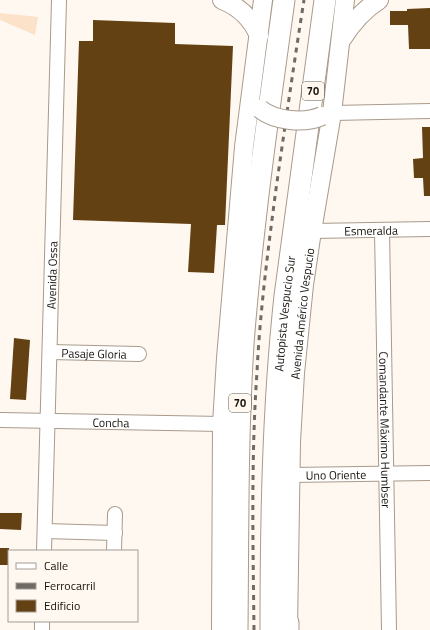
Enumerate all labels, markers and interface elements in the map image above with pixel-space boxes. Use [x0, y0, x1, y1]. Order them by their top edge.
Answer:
road number: 70 [302, 82, 324, 100]
street label: Esmeralda [344, 220, 398, 240]
street label: Avenida Ossa [41, 241, 62, 309]
street label: Avenida Américo Vespucio [285, 247, 319, 380]
street label: Autopista Vespucio Sur [269, 254, 300, 372]
street label: Pasaje Gloria [61, 343, 127, 363]
street label: Comandante Máximo Humbser [375, 351, 396, 509]
road number: 70 [229, 394, 251, 412]
street label: Concha [92, 412, 130, 432]
street label: Uno Oriente [306, 464, 366, 484]
legend [8, 550, 138, 622]
text: Calle [44, 556, 68, 575]
text: Ferrocarril [44, 576, 96, 595]
text: Edificio [44, 596, 80, 615]

